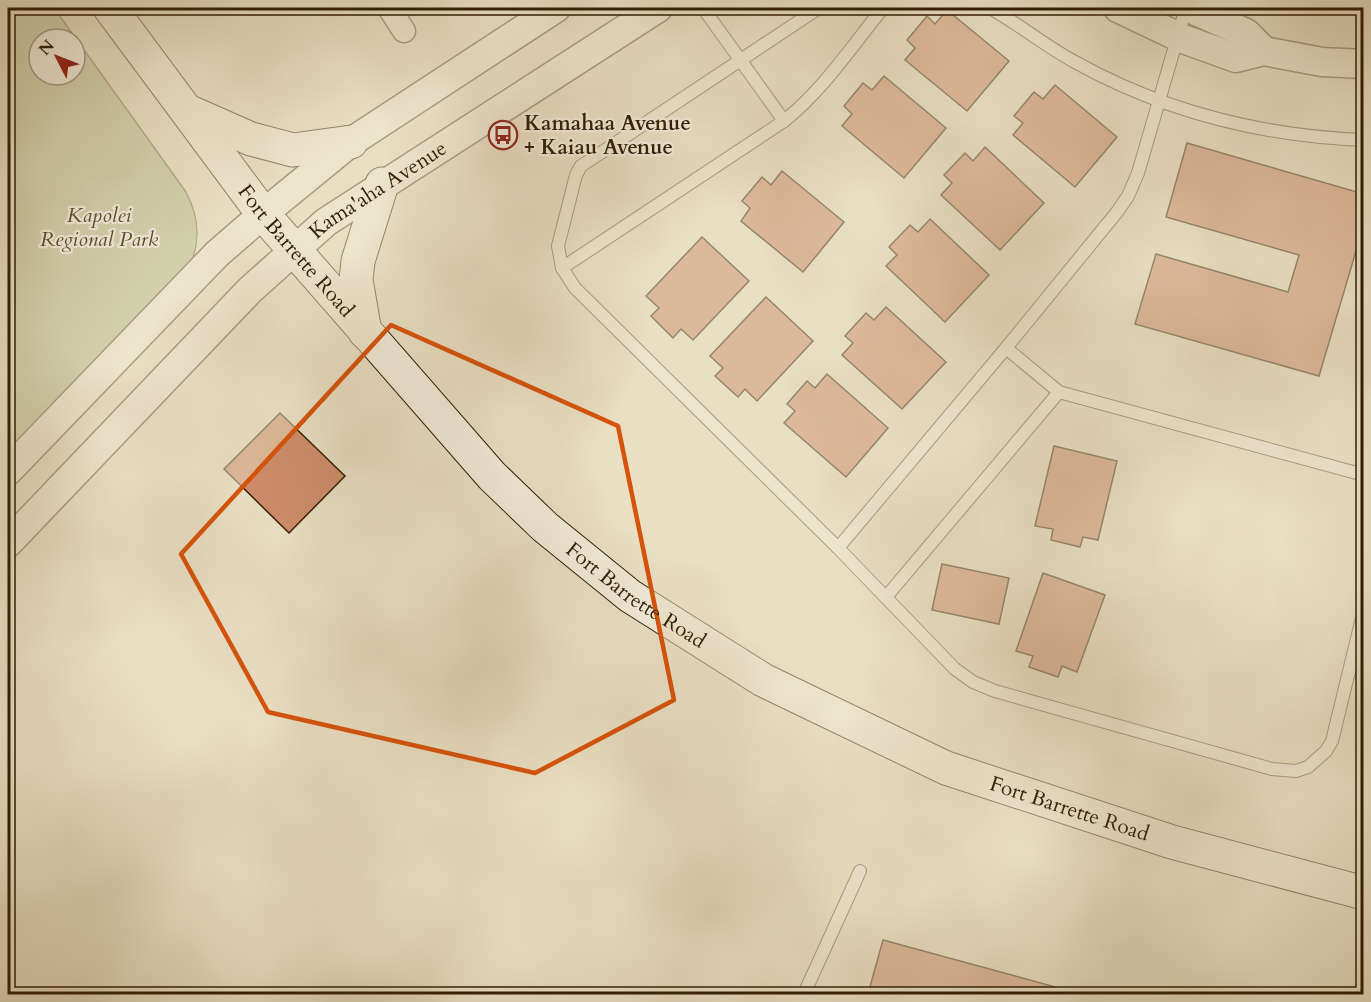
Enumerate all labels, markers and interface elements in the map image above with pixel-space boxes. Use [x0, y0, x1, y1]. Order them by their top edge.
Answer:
north arrow [27, 27, 87, 87]
text: N [34, 35, 59, 60]
place label: Kamahaa Avenue + Kaiau Avenue [524, 109, 691, 162]
bus stop icon: Kamahaa Avenue + Kaiau Avenue [487, 119, 519, 151]
street label: Kama'aha Avenue [302, 134, 452, 245]
street label: Fort Barrette Road [231, 178, 361, 323]
park label: Kapolei Regional Park [40, 201, 159, 254]
street label: Fort Barrette Road [560, 535, 712, 655]
street label: Fort Barrette Road [986, 769, 1153, 848]

